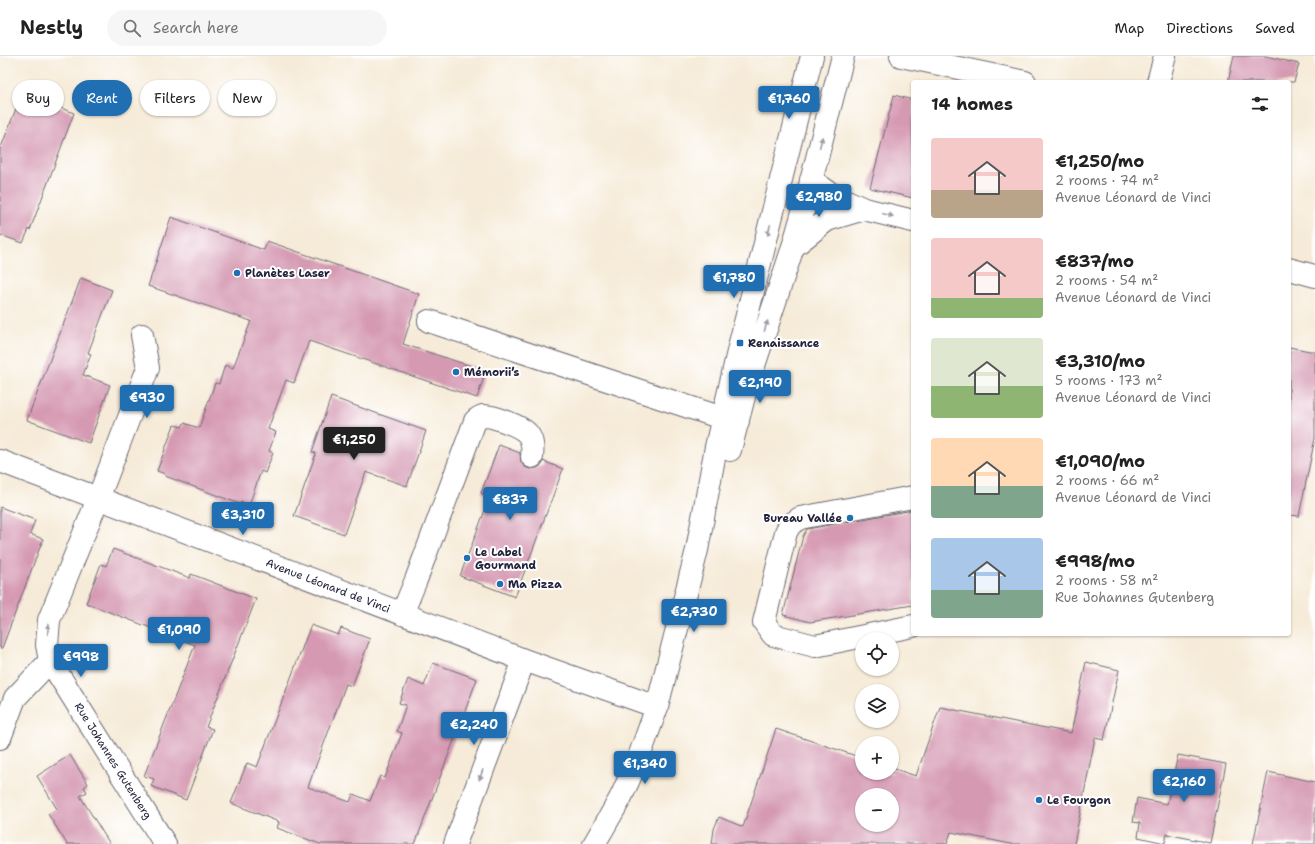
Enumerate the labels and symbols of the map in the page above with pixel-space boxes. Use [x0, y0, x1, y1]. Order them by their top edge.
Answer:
pin: €1,760 [756, 86, 822, 120]
one-way arrow [818, 136, 824, 148]
pin: €2,980 [786, 184, 852, 218]
one-way arrow [882, 212, 895, 218]
one-way arrow [766, 224, 772, 236]
pin: €1,780 [701, 265, 767, 299]
place label: Planètes Laser [245, 266, 330, 281]
marker: Planètes Laser [232, 268, 242, 278]
one-way arrow [764, 320, 770, 332]
place label: Renaissance [748, 336, 820, 351]
marker: Renaissance [735, 338, 745, 348]
place label: Mémorii’s [464, 365, 519, 380]
marker: Mémorii’s [451, 367, 461, 377]
pin: €2,190 [727, 370, 793, 404]
pin: €930 [123, 385, 171, 419]
pin: €1,250 [321, 427, 387, 461]
pin: €837 [486, 487, 534, 521]
pin: €3,310 [210, 502, 276, 536]
place label: Bureau Vallée [763, 511, 842, 526]
marker: Bureau Vallée [845, 513, 855, 523]
place label: Le Label Gourmand [475, 545, 537, 573]
marker: Le Label Gourmand [462, 553, 472, 563]
street label: Avenue Léonard de Vinci [264, 555, 392, 617]
place label: Ma Pizza [508, 577, 562, 592]
marker: Ma Pizza [495, 579, 505, 589]
pin: €2,730 [661, 599, 727, 633]
pin: €1,090 [146, 617, 212, 651]
one-way arrow [45, 623, 52, 635]
pin: €998 [57, 644, 105, 678]
street label: Rue Johannes Gutenberg [71, 700, 155, 822]
pin: €2,240 [441, 712, 507, 746]
pin: €1,340 [612, 751, 678, 785]
one-way arrow [477, 769, 483, 781]
pin: €2,160 [1151, 769, 1217, 803]
place label: Le Fourgon [1047, 793, 1111, 808]
marker: Le Fourgon [1034, 795, 1044, 805]

